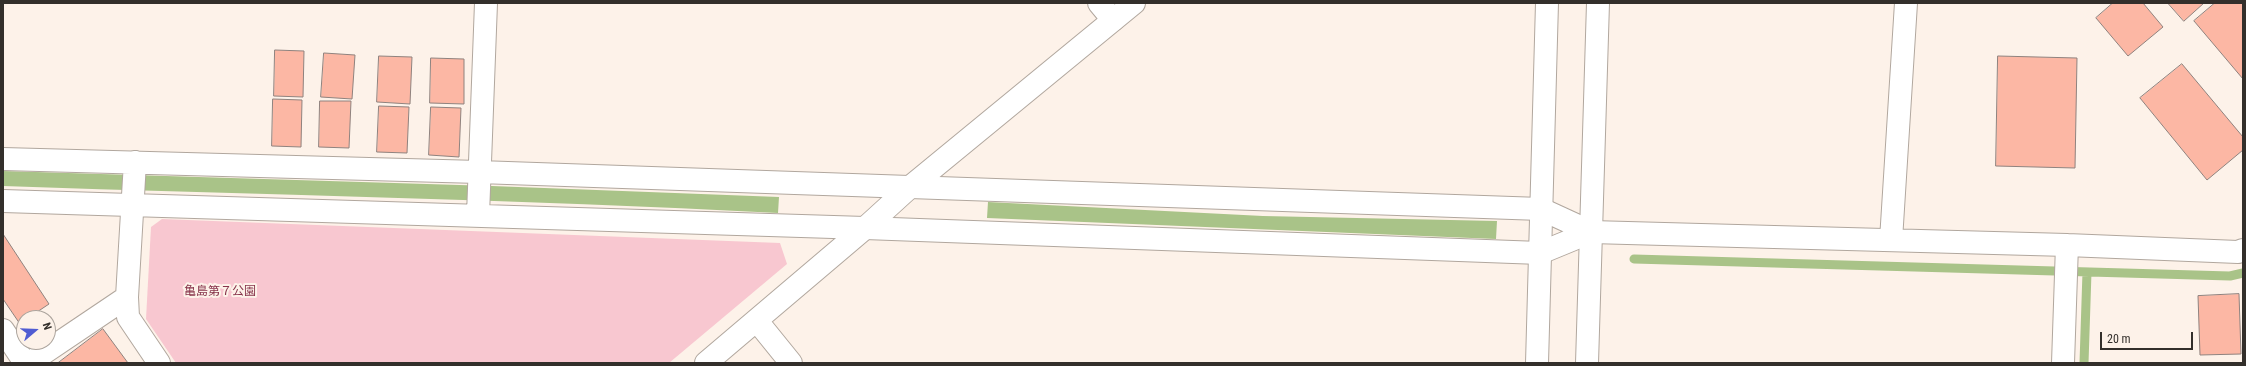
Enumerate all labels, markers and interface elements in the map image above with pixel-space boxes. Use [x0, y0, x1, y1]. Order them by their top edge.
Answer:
park label: 亀島第７公園 [184, 285, 256, 299]
north arrow [16, 310, 56, 350]
text: N [40, 321, 54, 332]
scale bar [2102, 324, 2195, 350]
text: 20 m [2107, 332, 2131, 346]

